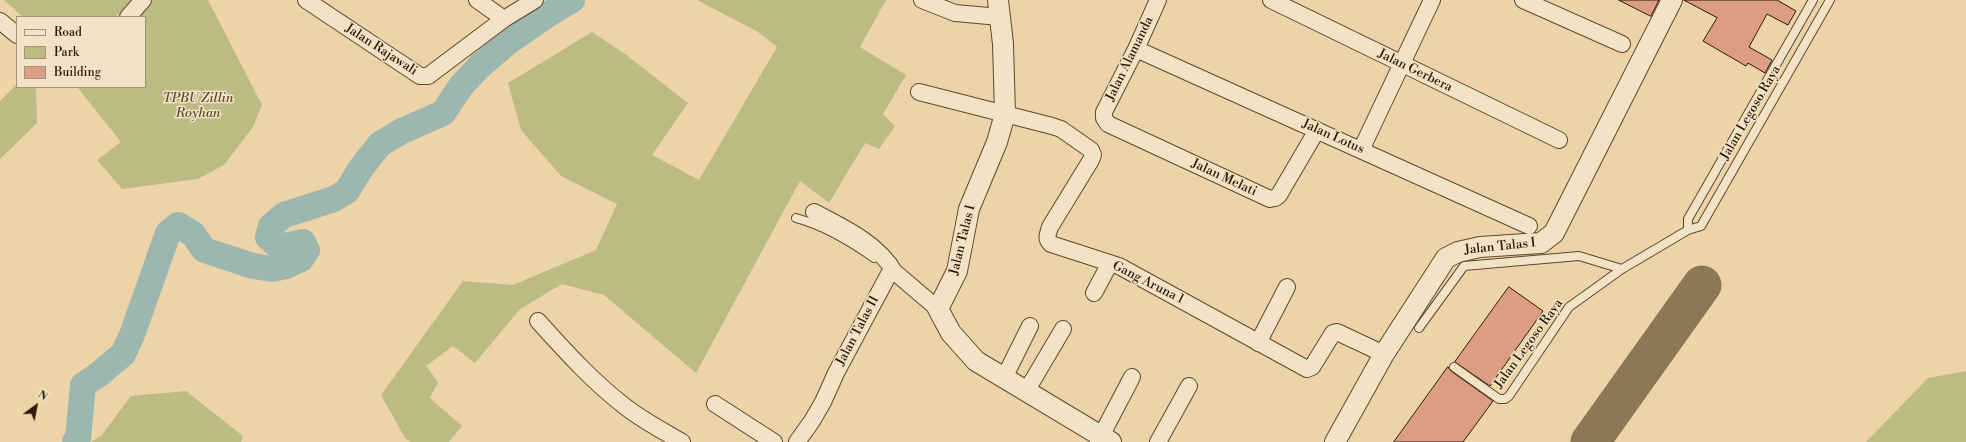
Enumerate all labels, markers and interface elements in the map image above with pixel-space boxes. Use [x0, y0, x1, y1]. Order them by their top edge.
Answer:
street label: Jalan Alamanda [1103, 14, 1157, 104]
legend [16, 16, 146, 88]
street label: Jalan Rajawali [342, 21, 420, 79]
text: Road [54, 25, 82, 40]
text: Park [54, 45, 79, 60]
street label: Jalan Gerbera [1375, 46, 1455, 96]
street label: Jalan Legoso Raya [1718, 63, 1784, 163]
text: Building [54, 65, 101, 80]
park label: TPBU Zillin Royhan [163, 91, 233, 122]
street label: Jalan Lotus [1299, 116, 1367, 158]
street label: Jalan Melati [1189, 156, 1259, 200]
street label: Jalan Talas I [947, 203, 979, 277]
street label: Jalan Talas I [1464, 235, 1536, 259]
street label: Gang Aruna 1 [1110, 258, 1186, 308]
street label: Jalan Talas II [833, 294, 883, 368]
street label: Jalan Legoso Raya [1491, 296, 1567, 392]
north arrow [16, 386, 56, 426]
text: N [35, 388, 50, 404]

